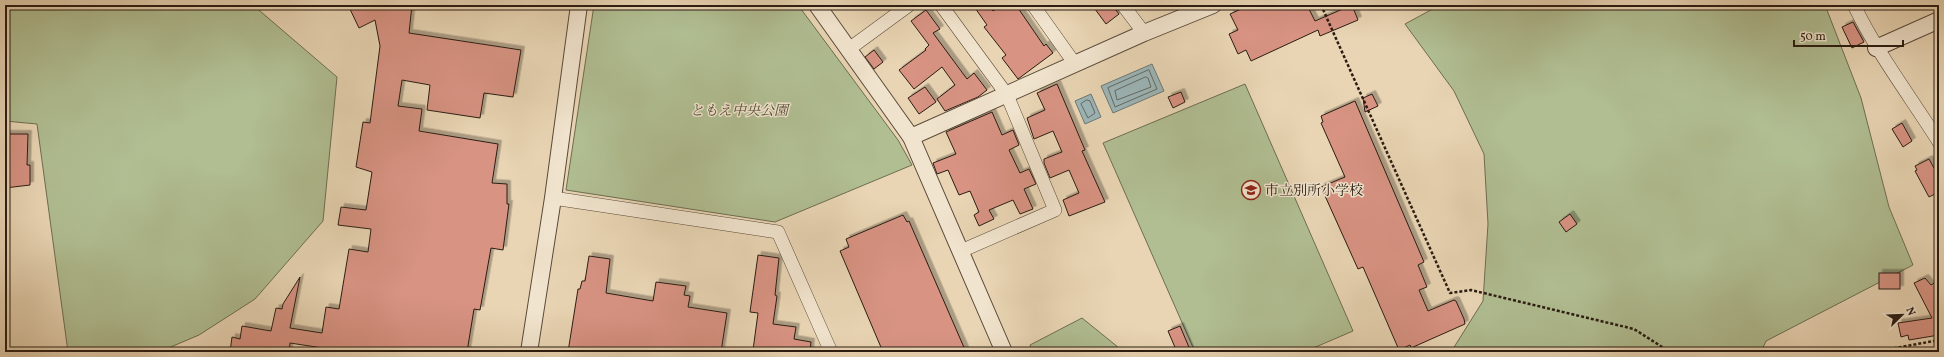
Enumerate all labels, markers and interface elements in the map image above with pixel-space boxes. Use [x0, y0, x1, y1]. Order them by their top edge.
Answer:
scale bar [1794, 22, 1903, 48]
text: 50 m [1800, 29, 1826, 45]
park label: ともえ中央公園 [690, 102, 790, 121]
school or university icon: 市立別所小学校 [1240, 179, 1262, 201]
place label: 市立別所小学校 [1265, 182, 1363, 201]
north arrow [1882, 295, 1922, 335]
text: N [1901, 305, 1918, 318]

